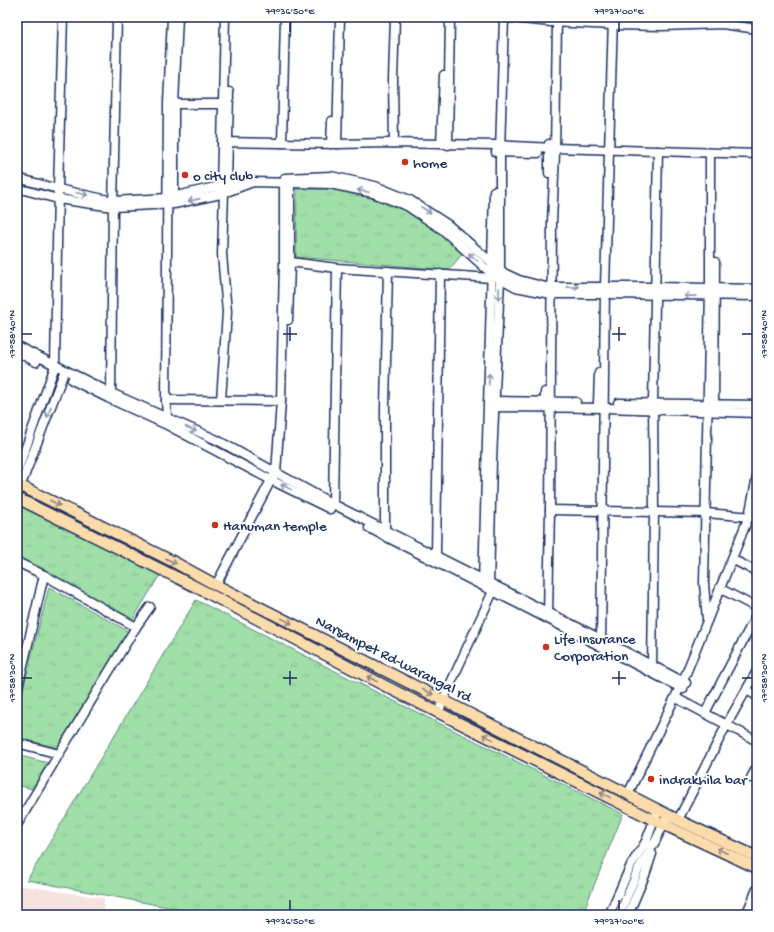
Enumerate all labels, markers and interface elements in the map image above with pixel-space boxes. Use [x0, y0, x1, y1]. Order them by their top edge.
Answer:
text: 79°36'50"E [265, 6, 315, 18]
text: 79°37'00"E [593, 6, 644, 18]
place label: home [413, 155, 447, 173]
marker: home [400, 157, 410, 167]
place label: o city club [193, 168, 253, 186]
marker: o city club [180, 170, 190, 180]
one-way arrow [357, 186, 370, 194]
one-way arrow [75, 191, 88, 199]
one-way arrow [188, 196, 201, 204]
one-way arrow [420, 206, 431, 214]
one-way arrow [468, 252, 478, 261]
one-way arrow [566, 283, 579, 291]
one-way arrow [495, 287, 503, 300]
one-way arrow [684, 292, 697, 300]
text: 17°58'40"N [7, 309, 19, 359]
text: 17°58'40"N [759, 309, 771, 359]
one-way arrow [485, 373, 492, 386]
one-way arrow [44, 405, 52, 417]
one-way arrow [185, 426, 197, 433]
one-way arrow [281, 483, 293, 490]
one-way arrow [49, 500, 61, 507]
place label: Hanuman temple [223, 518, 327, 536]
marker: Hanuman temple [210, 520, 220, 530]
one-way arrow [165, 558, 177, 565]
street label: Narsampet Rd-warangal rd [312, 613, 475, 708]
one-way arrow [280, 618, 292, 625]
place label: Life Insurance Corporation [554, 631, 636, 666]
marker: Life Insurance Corporation [541, 642, 551, 652]
text: 17°58'30"N [7, 653, 19, 703]
text: 17°58'30"N [759, 653, 771, 703]
one-way arrow [366, 675, 378, 682]
one-way arrow [422, 689, 434, 696]
one-way arrow [483, 733, 495, 740]
place label: indrakhila bar [659, 772, 748, 790]
marker: indrakhila bar [646, 774, 656, 784]
one-way arrow [599, 791, 611, 798]
one-way arrow [717, 847, 729, 854]
text: 79°36'50"E [265, 916, 315, 928]
text: 79°37'00"E [593, 916, 644, 928]

